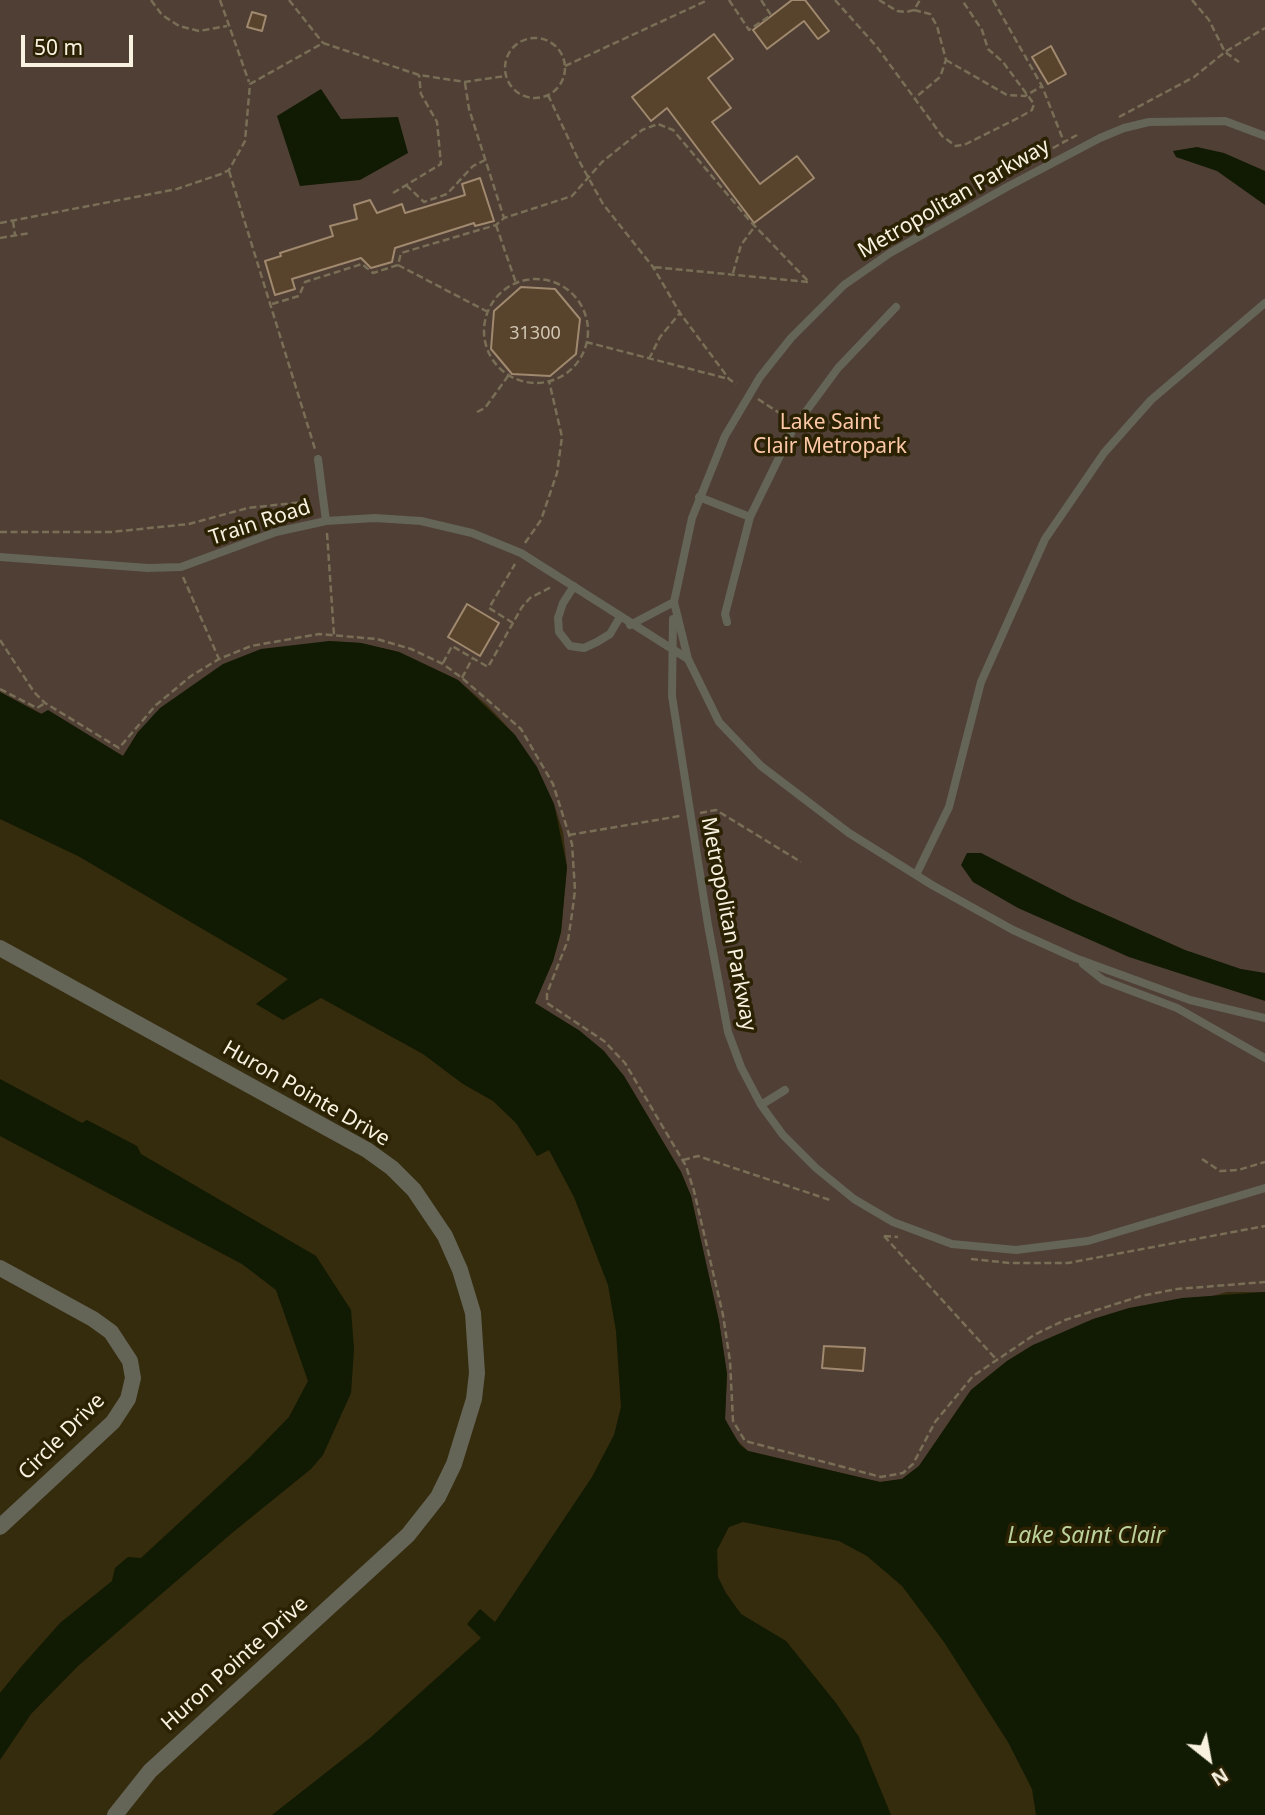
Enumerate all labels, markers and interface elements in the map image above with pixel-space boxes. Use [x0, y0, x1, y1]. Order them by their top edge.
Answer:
scale bar [24, 21, 136, 65]
text: 50 m [34, 33, 83, 61]
street label: Metropolitan Parkway [854, 134, 1054, 264]
house number: 31300 [509, 323, 561, 345]
park label: Lake Saint Clair Metropark [753, 410, 907, 460]
street label: Train Road [206, 495, 314, 551]
street label: Metropolitan Parkway [695, 815, 761, 1033]
street label: Huron Pointe Drive [218, 1036, 394, 1152]
street label: Circle Drive [14, 1389, 110, 1485]
water label: Lake Saint Clair [1007, 1522, 1165, 1550]
street label: Huron Pointe Drive [157, 1592, 313, 1736]
north arrow [1174, 1724, 1244, 1794]
text: N [1207, 1762, 1233, 1792]

